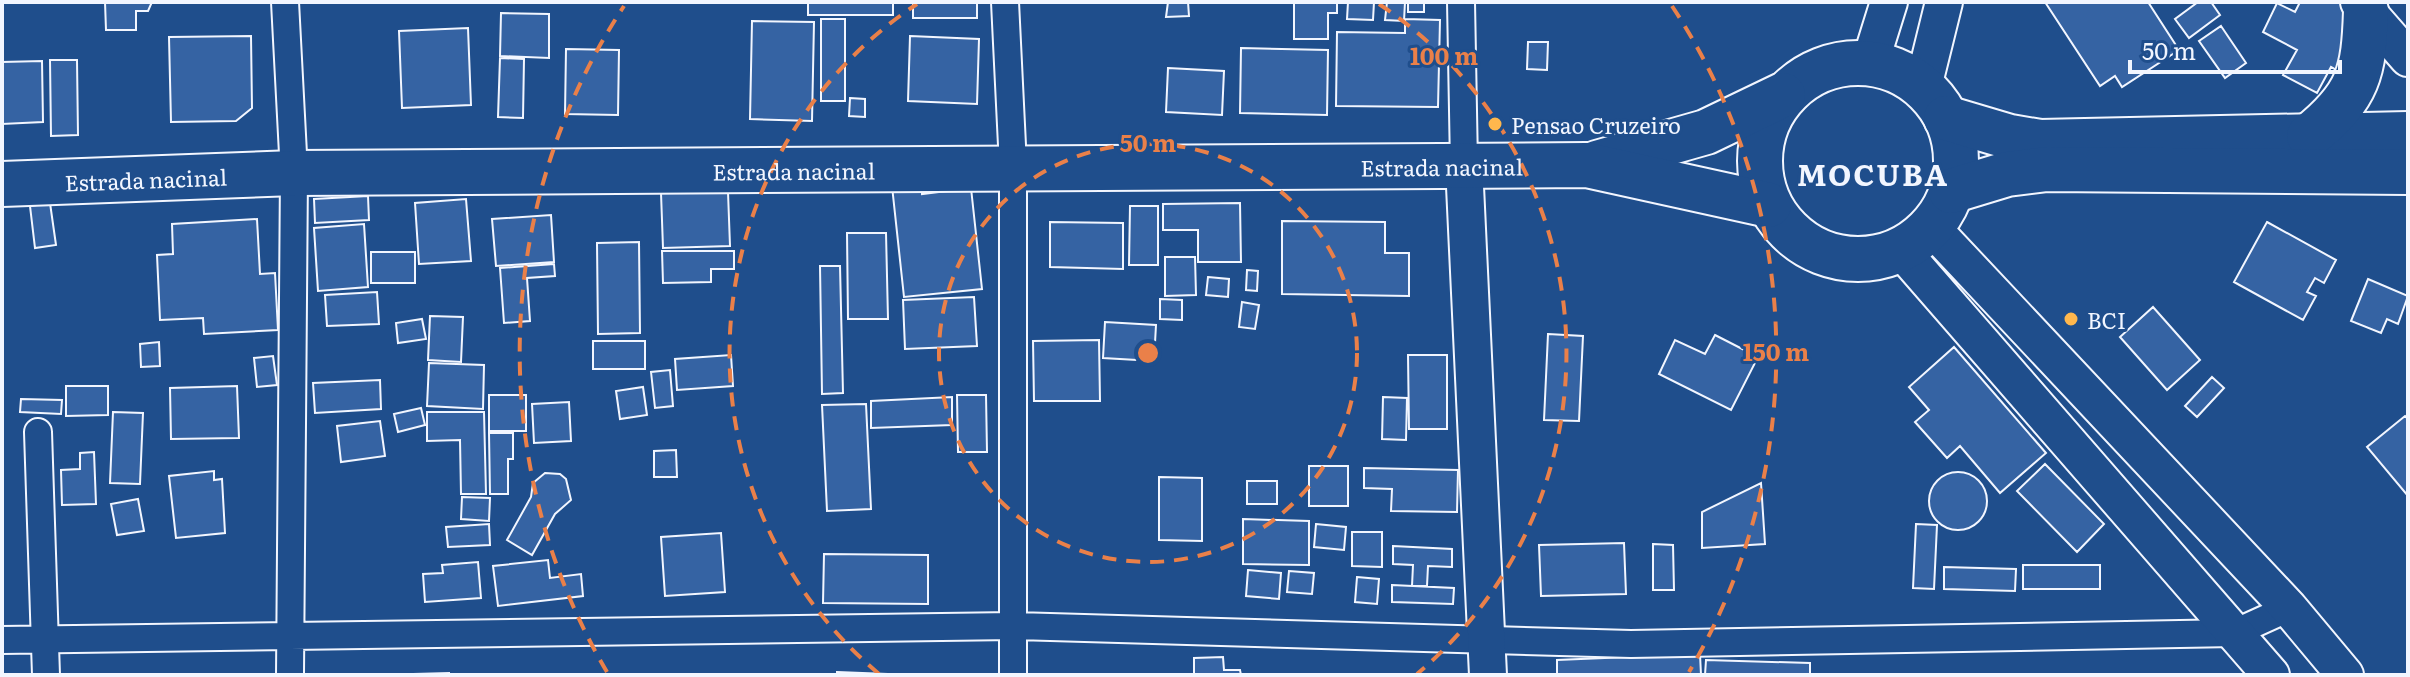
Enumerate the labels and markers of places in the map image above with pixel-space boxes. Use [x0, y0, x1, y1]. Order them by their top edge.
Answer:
place label: Pensao Cruzeiro [1511, 108, 1681, 141]
marker: Pensao Cruzeiro [1486, 115, 1504, 133]
place label: BCI [2087, 303, 2126, 336]
marker: BCI [2062, 310, 2080, 328]
centre of rings [1134, 339, 1162, 367]

